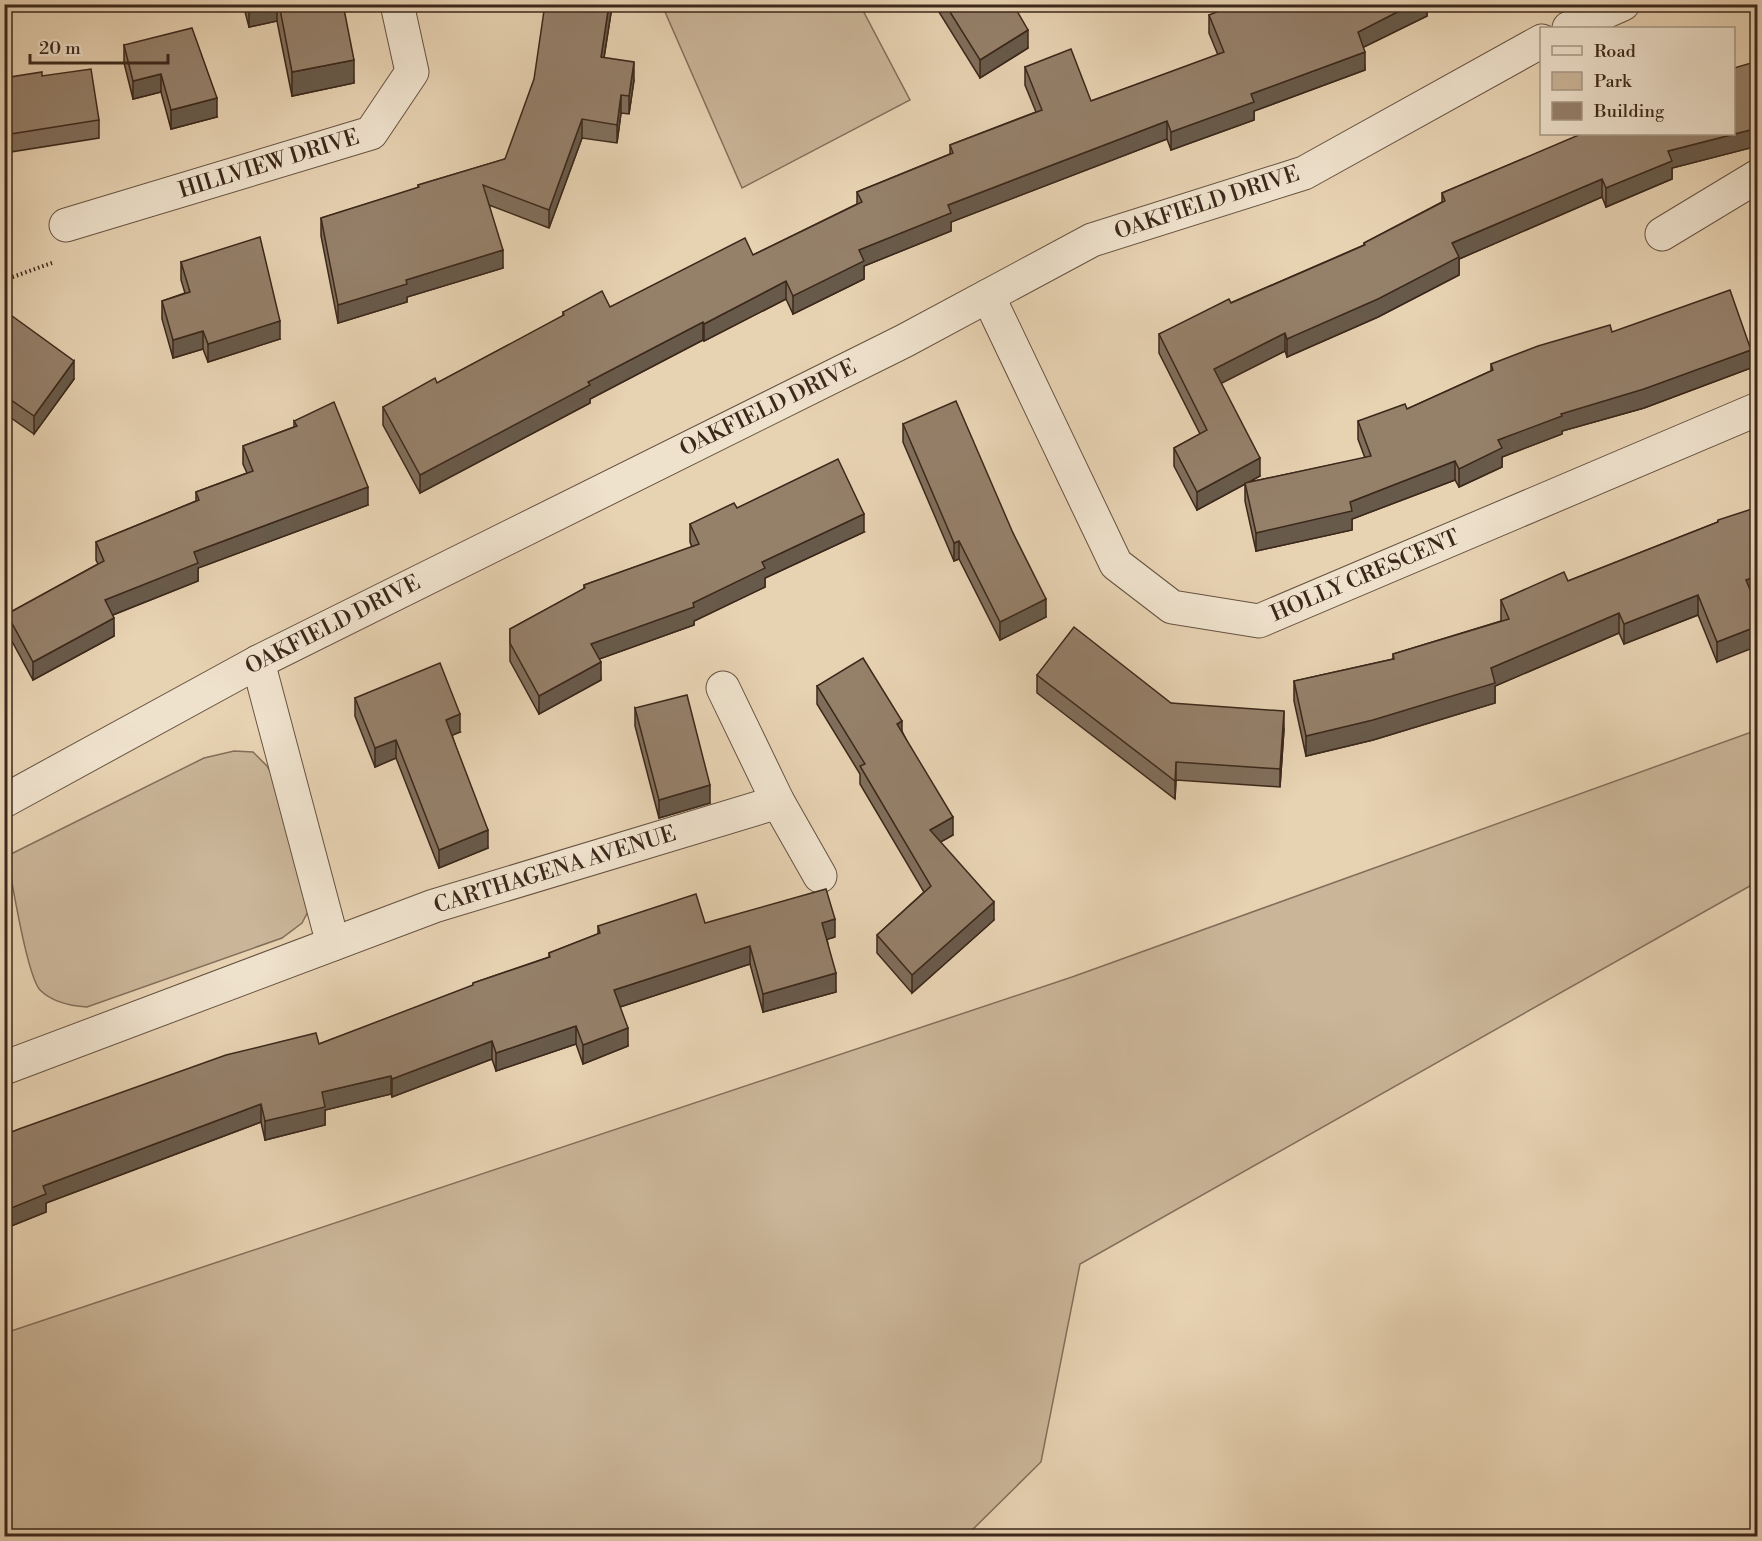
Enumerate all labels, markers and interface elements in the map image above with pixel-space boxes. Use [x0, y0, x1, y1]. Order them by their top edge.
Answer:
scale bar [30, 27, 168, 65]
legend [1540, 27, 1735, 135]
text: 20 m [39, 37, 81, 60]
text: Road [1594, 40, 1637, 63]
text: Park [1594, 70, 1633, 93]
text: Building [1593, 100, 1665, 123]
street label: HILLVIEW DRIVE [175, 124, 363, 204]
street label: OAKFIELD DRIVE [1111, 160, 1303, 246]
street label: OAKFIELD DRIVE [675, 354, 861, 462]
street label: HOLLY CRESCENT [1267, 524, 1463, 628]
street label: OAKFIELD DRIVE [241, 569, 425, 681]
street label: CARTHAGENA AVENUE [431, 820, 679, 920]

